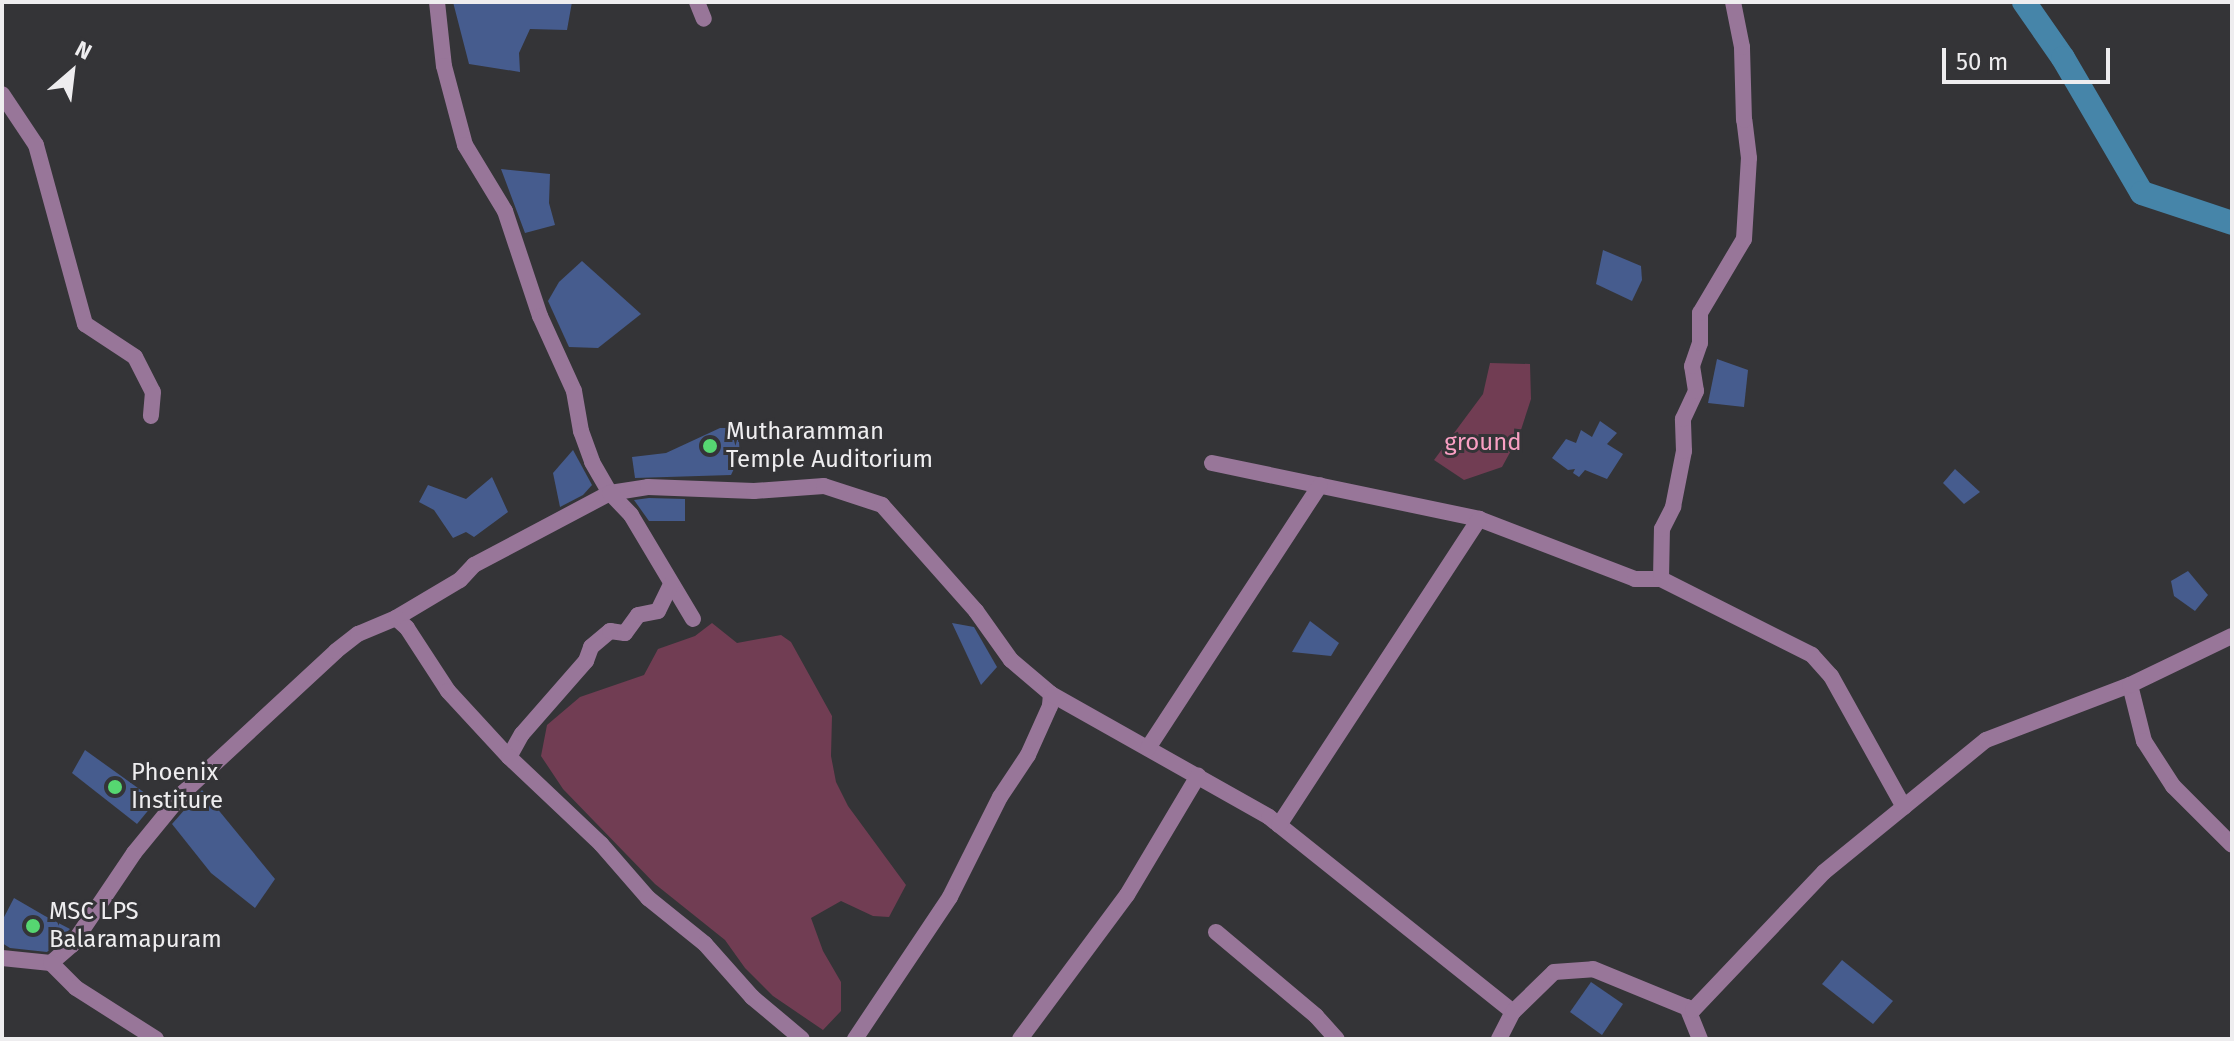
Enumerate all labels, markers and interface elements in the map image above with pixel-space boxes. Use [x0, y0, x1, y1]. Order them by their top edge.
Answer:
north arrow [32, 32, 112, 112]
scale bar [1946, 32, 2114, 82]
text: N [71, 35, 96, 66]
text: 50 m [1956, 48, 2008, 76]
place label: Mutharamman Temple Auditorium [726, 418, 933, 474]
park label: ground [1444, 429, 1522, 457]
marker: Mutharamman Temple Auditorium [701, 437, 719, 455]
place label: Phoenix Institure [131, 759, 223, 815]
marker: Phoenix Institure [106, 778, 124, 796]
place label: MSC LPS Balaramapuram [49, 898, 222, 954]
marker: MSC LPS Balaramapuram [24, 917, 42, 935]

